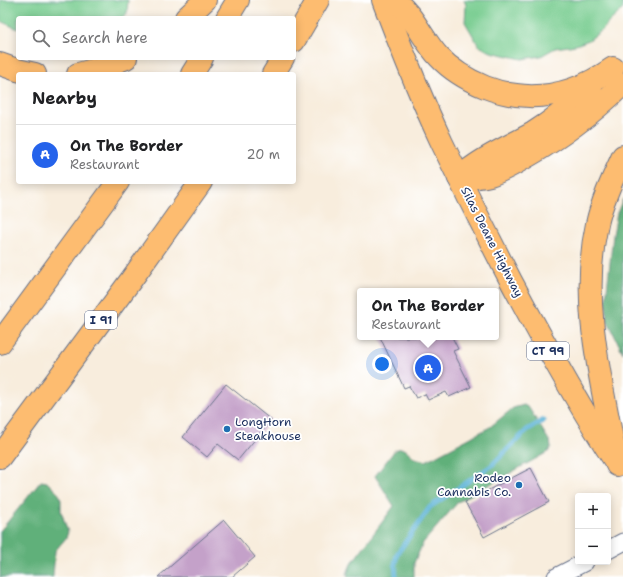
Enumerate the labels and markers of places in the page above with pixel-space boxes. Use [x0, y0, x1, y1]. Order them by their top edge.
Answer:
pin: A [415, 353, 441, 383]
place label: LongHorn Steakhouse [235, 414, 301, 444]
marker: LongHorn Steakhouse [222, 424, 232, 434]
place label: Rodeo Cannabis Co. [437, 470, 511, 500]
marker: Rodeo Cannabis Co. [514, 480, 524, 490]

